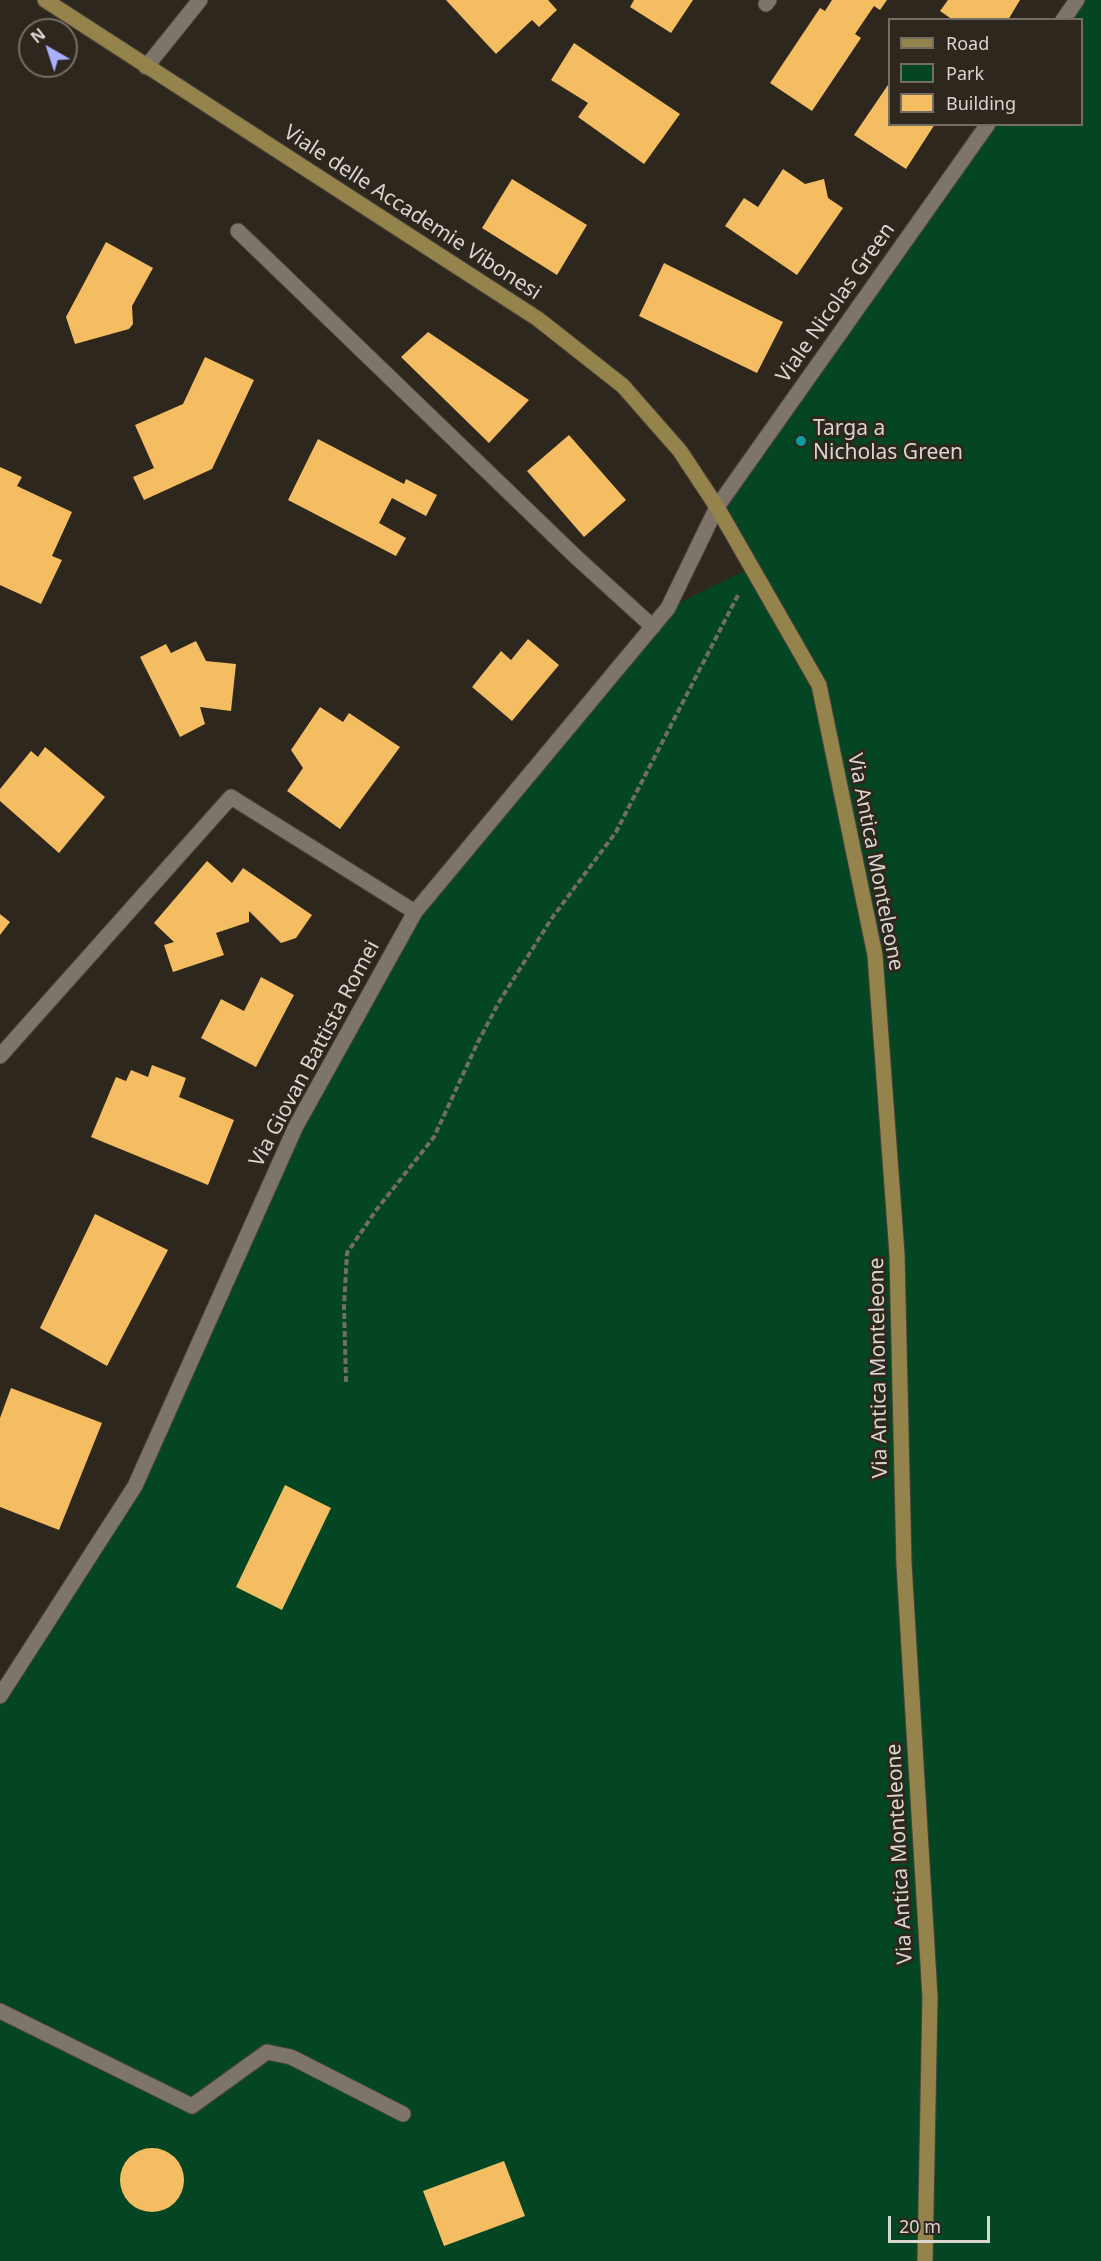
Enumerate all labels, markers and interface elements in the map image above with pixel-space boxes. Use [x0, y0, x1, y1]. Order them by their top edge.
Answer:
north arrow [18, 18, 78, 78]
legend [888, 18, 1083, 126]
text: N [26, 23, 50, 48]
text: Road [946, 31, 989, 55]
text: Park [946, 61, 984, 85]
text: Building [946, 91, 1016, 115]
street label: Viale delle Accademie Vibonesi [279, 120, 545, 306]
street label: Viale Nicolas Green [771, 218, 901, 388]
place label: Targa a Nicholas Green [813, 416, 963, 466]
marker: Targa a Nicholas Green [794, 434, 808, 448]
street label: Via Antica Monteleone [842, 751, 908, 973]
street label: Via Giovan Battista Romei [245, 937, 385, 1171]
street label: Via Antica Monteleone [864, 1257, 894, 1479]
street label: Via Antica Monteleone [882, 1743, 918, 1965]
scale bar [891, 2204, 993, 2242]
text: 20 m [899, 2214, 941, 2238]

